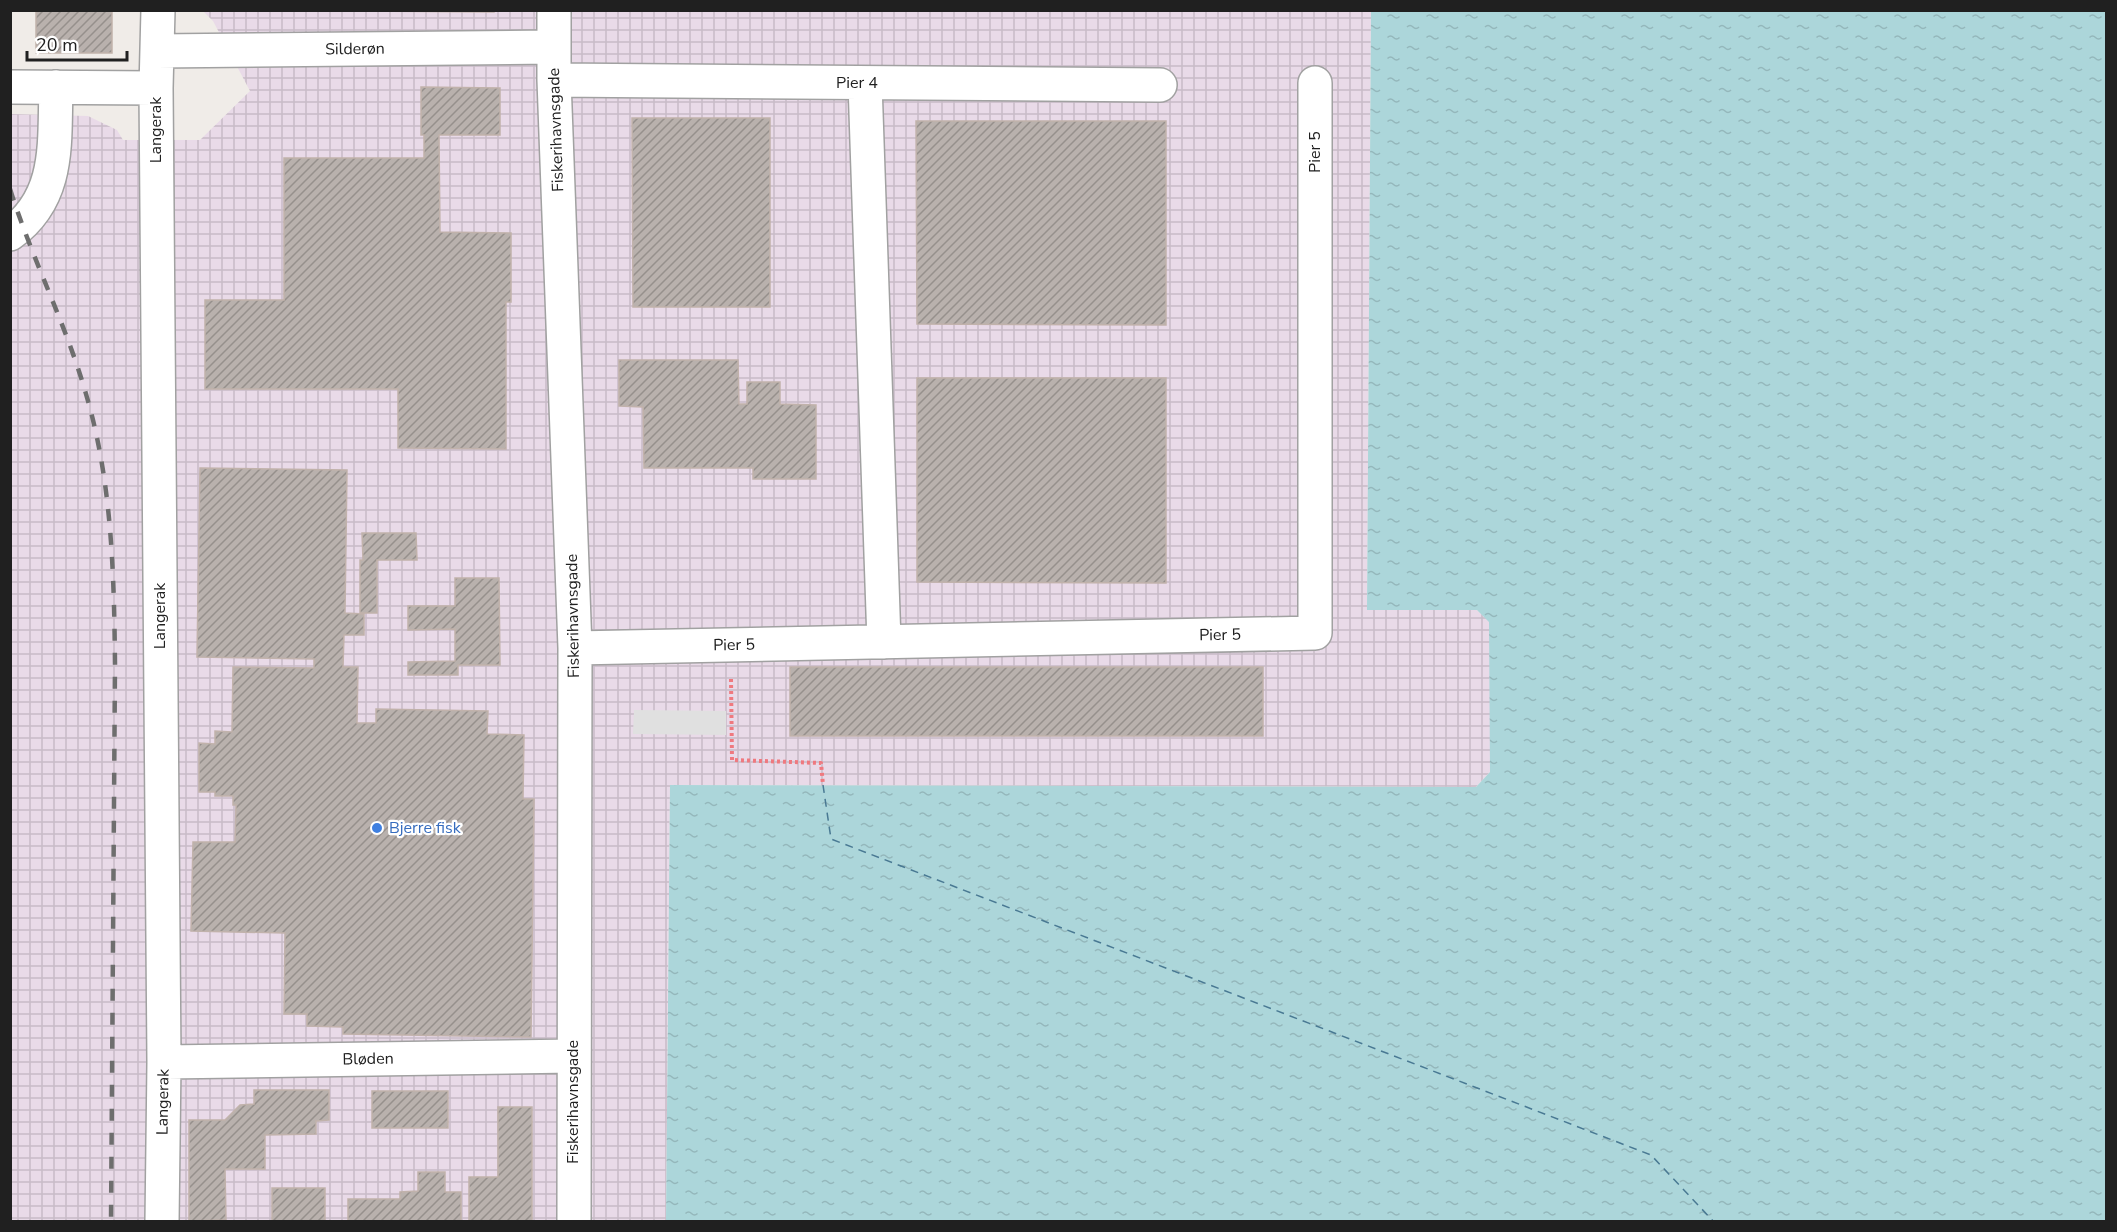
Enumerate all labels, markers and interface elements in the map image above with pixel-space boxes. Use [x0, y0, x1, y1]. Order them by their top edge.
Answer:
scale bar [27, 24, 128, 62]
text: 20 m [36, 33, 78, 57]
street label: Silderøn [325, 37, 385, 61]
street label: Fiskerihavnsgade [543, 68, 569, 192]
street label: Pier 4 [836, 72, 878, 94]
street label: Langerak [145, 96, 167, 163]
street label: Pier 5 [1304, 131, 1326, 173]
street label: Fiskerihavnsgade [561, 554, 585, 678]
street label: Langerak [149, 582, 171, 649]
street label: Pier 5 [1199, 624, 1241, 646]
street label: Pier 5 [713, 634, 755, 656]
place label: Bjerre fisk [389, 817, 462, 839]
marker: Bjerre fisk [370, 821, 384, 835]
street label: Fiskerihavnsgade [562, 1040, 584, 1164]
street label: Bløden [342, 1048, 394, 1070]
street label: Langerak [151, 1068, 175, 1135]

